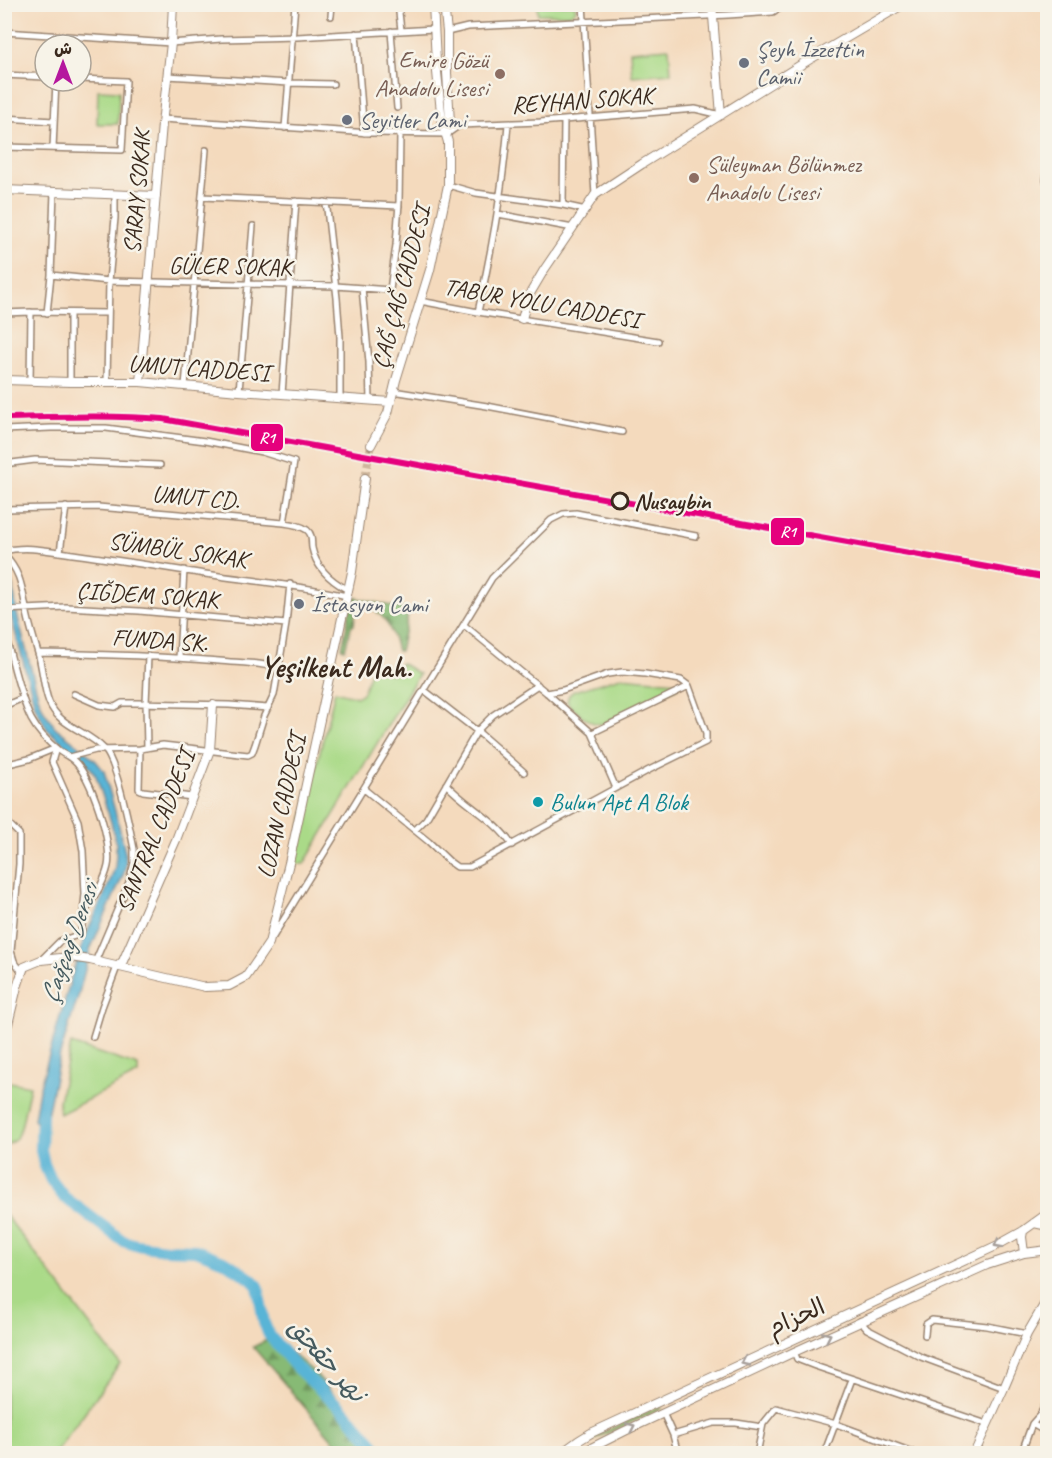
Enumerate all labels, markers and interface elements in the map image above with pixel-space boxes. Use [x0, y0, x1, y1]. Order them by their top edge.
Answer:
north arrow [33, 33, 93, 93]
place label: Şeyh İzzettin Camii [756, 34, 864, 92]
text: ش [54, 39, 72, 59]
place label: Emire Gözü Anadolu Lisesi [375, 45, 492, 103]
marker: Şeyh İzzettin Camii [737, 56, 751, 70]
marker: Emire Gözü Anadolu Lisesi [493, 67, 507, 81]
street label: REYHAN SOKAK [510, 80, 659, 120]
place label: Seyitler Cami [359, 105, 468, 135]
marker: Seyitler Cami [340, 113, 354, 127]
street label: SARAY SOKAK [117, 125, 158, 255]
place label: Süleyman Bölünmez Anadolu Lisesi [706, 149, 862, 207]
marker: Süleyman Bölünmez Anadolu Lisesi [687, 171, 701, 185]
street label: ÇAĞ ÇAĞ CADDESI [365, 198, 438, 372]
street label: GÜLER SOKAK [169, 250, 295, 282]
street label: TABUR YOLU CADDESI [442, 271, 648, 336]
street label: UMUT CADDESI [127, 348, 276, 388]
line badge: R1 [250, 423, 284, 452]
text: R1 [259, 428, 277, 448]
street label: UMUT CD. [151, 478, 241, 516]
place label: Nusaybin [634, 486, 712, 516]
marker: Nusaybin [611, 492, 629, 510]
line badge: R1 [770, 517, 805, 546]
text: R1 [780, 522, 798, 542]
street label: SÜMBÜL SOKAK [107, 525, 254, 575]
street label: ÇIĞDEM SOKAK [75, 575, 223, 615]
place label: İstasyon Cami [311, 589, 430, 619]
marker: İstasyon Cami [292, 597, 306, 611]
street label: FUNDA SK. [111, 622, 209, 658]
district label: Yeşilkent Mah. [260, 648, 413, 686]
street label: LOZAN CADDESI [250, 726, 313, 881]
street label: SANTRAL CADDESI [109, 740, 203, 917]
place label: Bulun Apt A Blok [550, 787, 690, 817]
marker: Bulun Apt A Blok [531, 795, 545, 809]
water label: Çağçağ Deresi [32, 873, 108, 1007]
one-way arrow [994, 1237, 1004, 1248]
street label: الحزام [762, 1291, 831, 1346]
water label: نهر جقجق [280, 1311, 376, 1411]
one-way arrow [821, 1332, 832, 1344]
one-way arrow [740, 1354, 751, 1366]
one-way arrow [625, 1423, 636, 1435]

